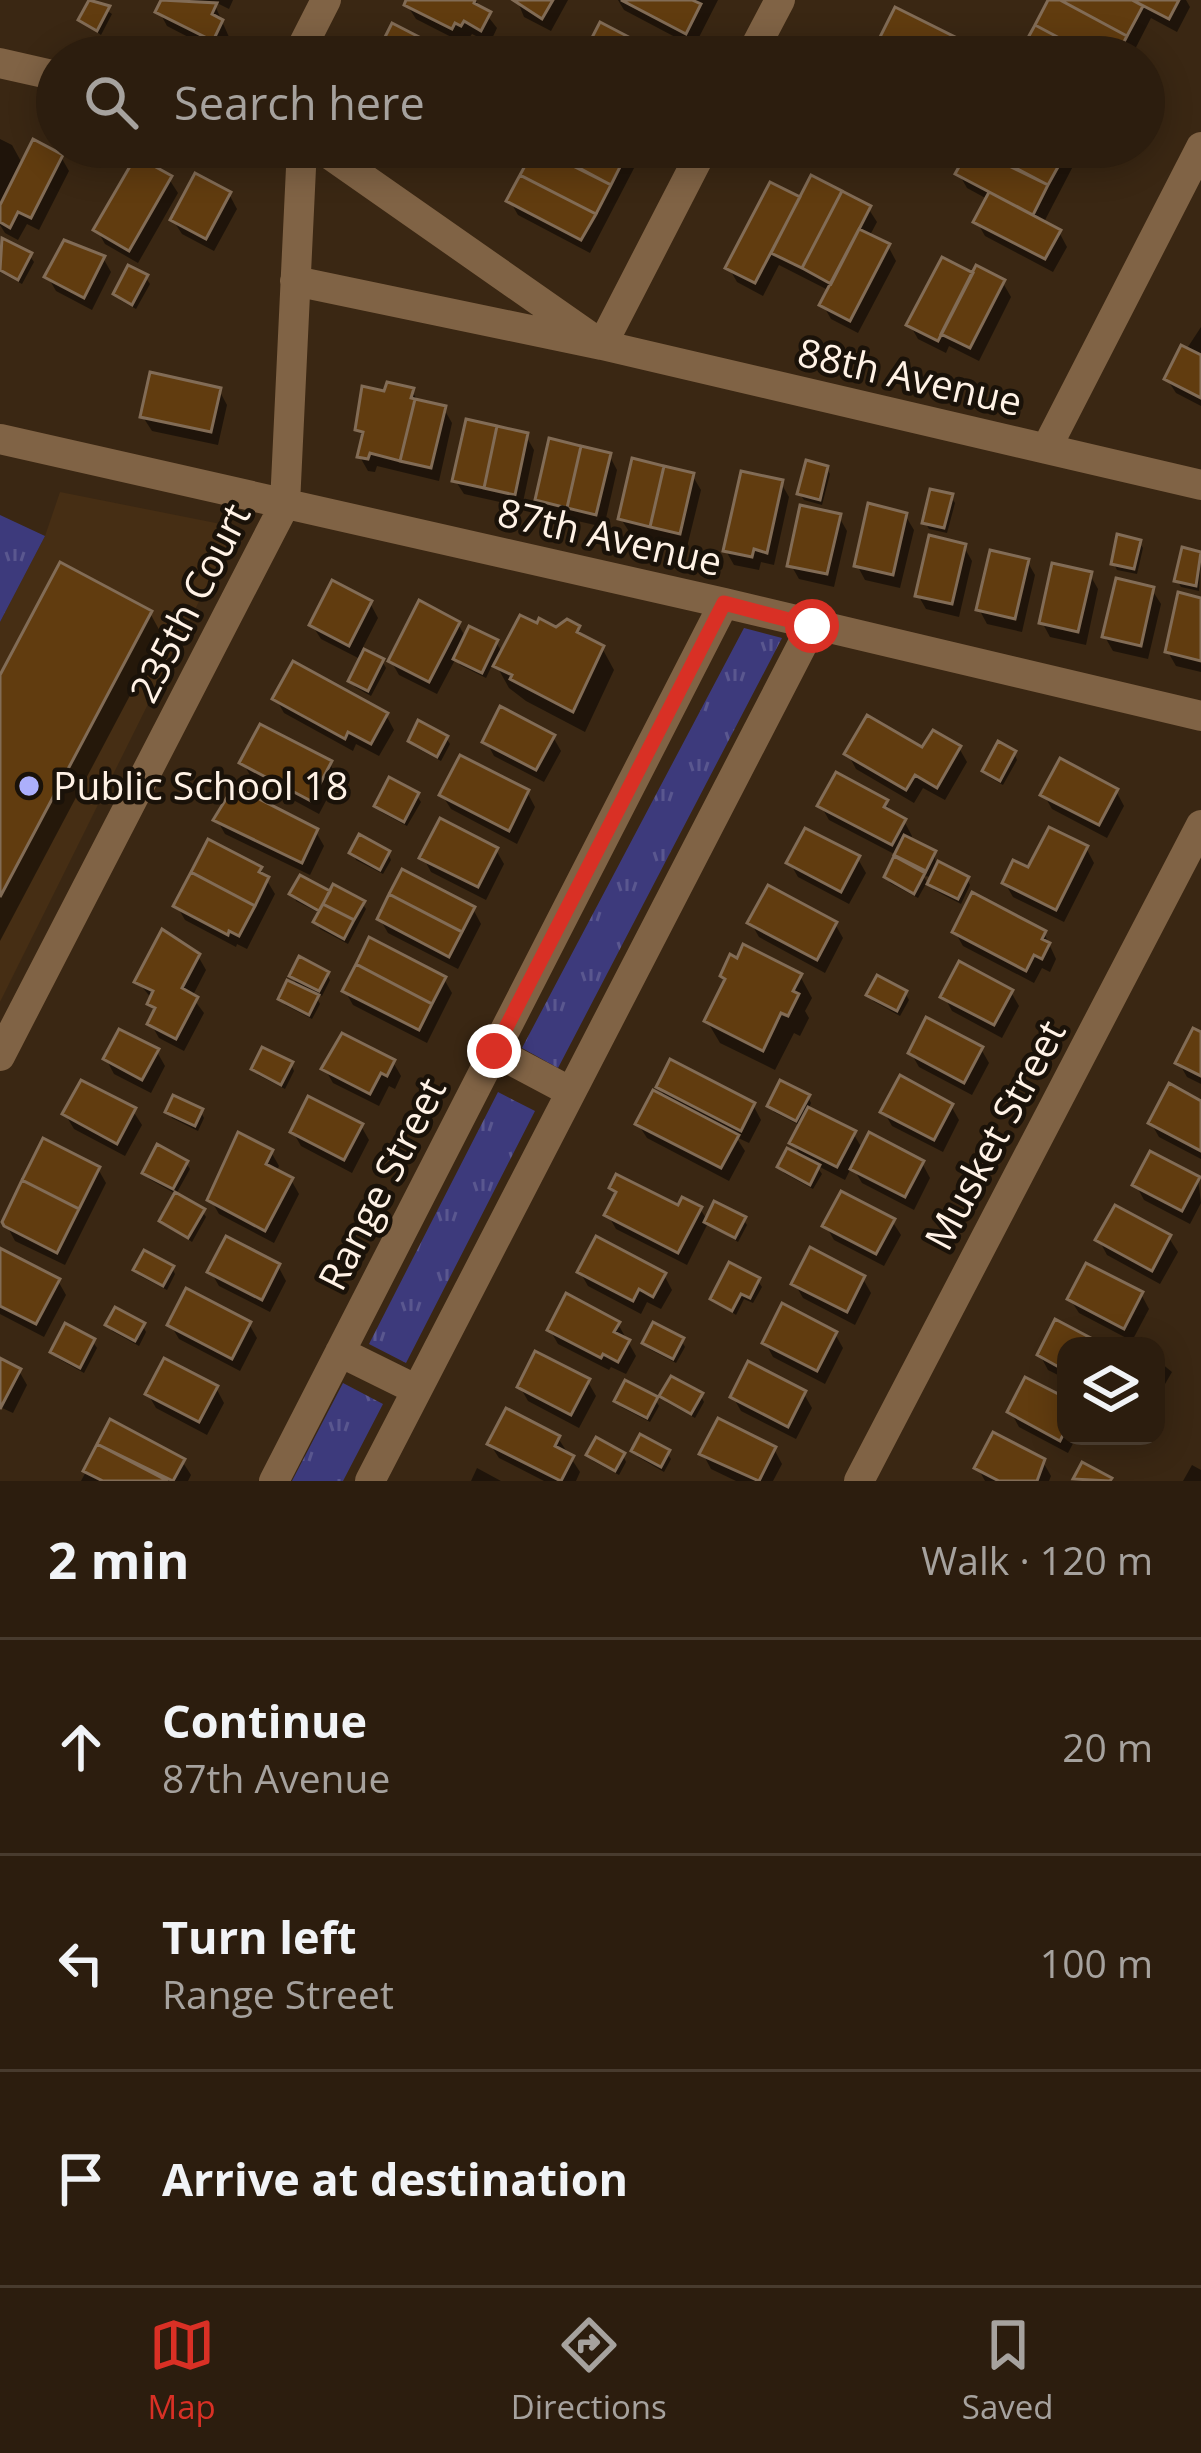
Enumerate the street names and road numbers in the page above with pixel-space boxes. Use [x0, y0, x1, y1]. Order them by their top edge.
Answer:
street label: 88th Avenue [793, 324, 1028, 427]
street label: 87th Avenue [493, 484, 728, 587]
street label: 235th Court [116, 494, 261, 711]
street label: Musket Street [911, 1010, 1076, 1258]
street label: Range Street [304, 1068, 457, 1299]

